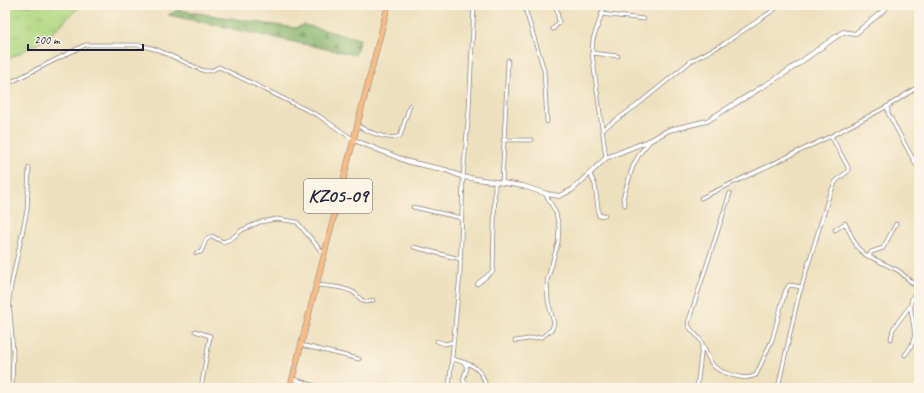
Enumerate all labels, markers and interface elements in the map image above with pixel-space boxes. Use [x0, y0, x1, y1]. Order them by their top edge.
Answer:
scale bar [28, 26, 143, 52]
text: 200 m [34, 32, 61, 48]
road number: KZ05-09 [304, 179, 372, 213]

